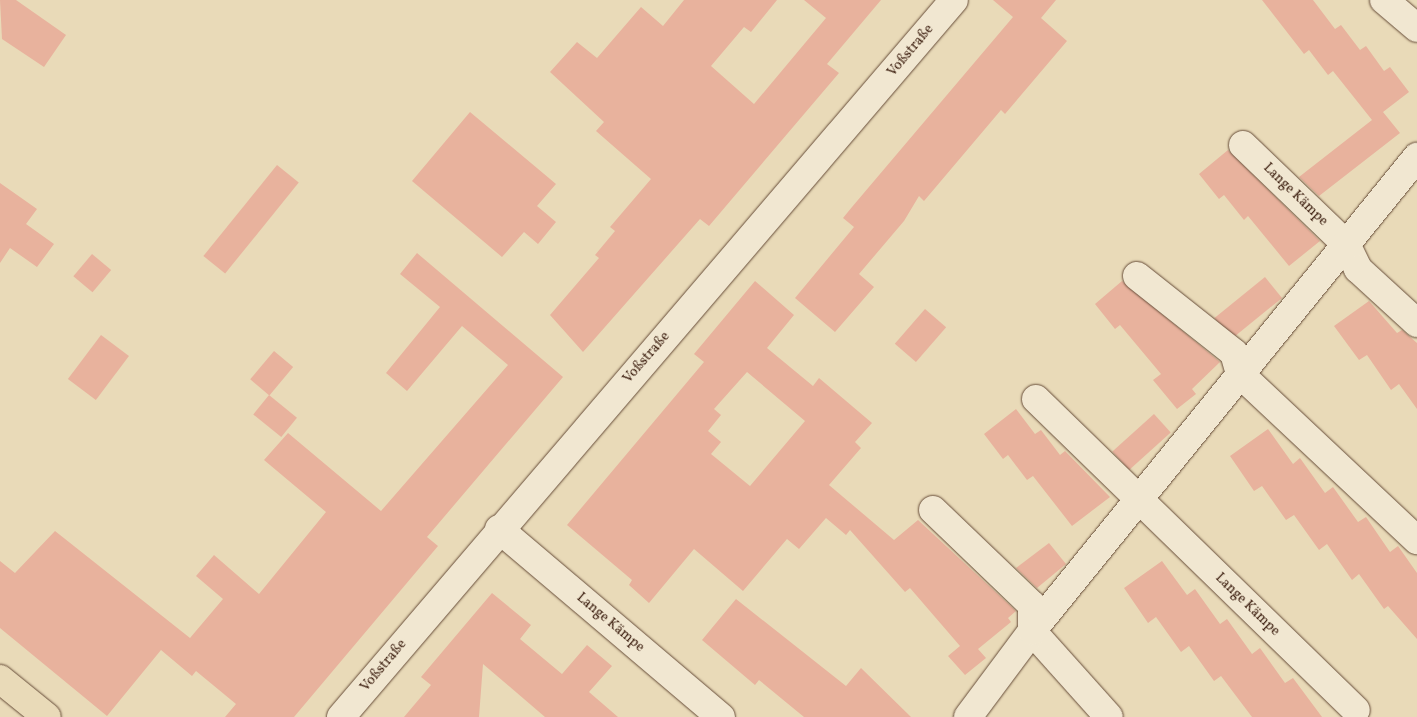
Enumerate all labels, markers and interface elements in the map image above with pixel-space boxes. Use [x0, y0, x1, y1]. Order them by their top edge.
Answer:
street label: Voßstraße [884, 22, 938, 80]
street label: Lange Kämpe [1259, 160, 1331, 230]
street label: Voßstraße [620, 329, 674, 387]
street label: Lange Kämpe [1211, 570, 1283, 640]
street label: Lange Kämpe [573, 590, 647, 656]
street label: Voßstraße [357, 637, 411, 695]

